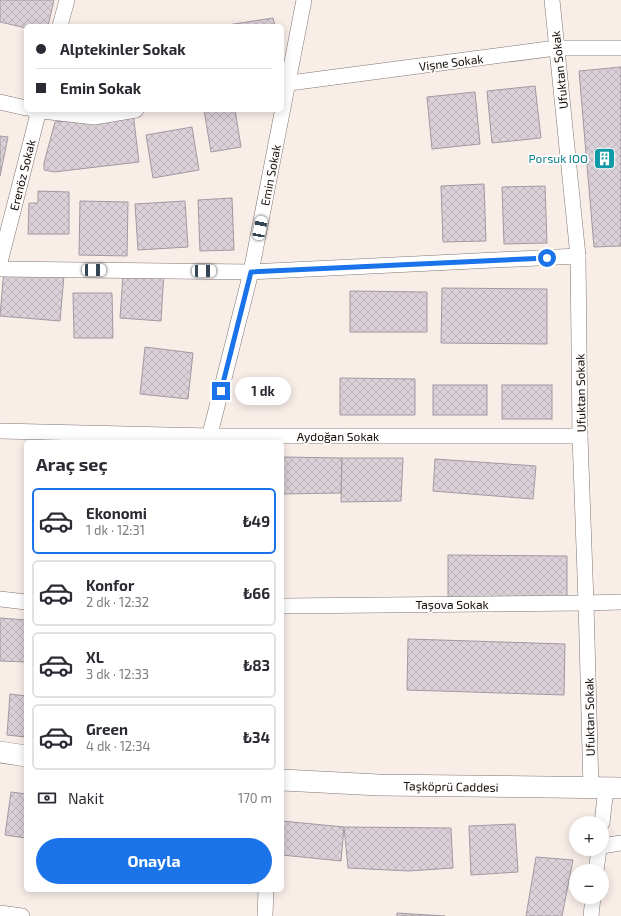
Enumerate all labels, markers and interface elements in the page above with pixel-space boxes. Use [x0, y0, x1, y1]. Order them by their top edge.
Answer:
street label: Ufuktan Sokak [548, 30, 570, 110]
text: Alptekinler Sokak [60, 40, 186, 58]
street label: Vişne Sokak [418, 51, 484, 74]
text: Emin Sokak [60, 79, 141, 97]
street label: Erenöz Sokak [6, 138, 38, 212]
street label: Emin Sokak [257, 143, 283, 207]
building icon: Porsuk IOO [591, 145, 617, 171]
place label: Porsuk IOO [529, 151, 588, 165]
car [252, 215, 268, 241]
route start [538, 249, 556, 267]
car [82, 264, 106, 276]
car [192, 265, 216, 277]
street label: Ufuktan Sokak [572, 354, 588, 432]
callout: 1 dk [235, 377, 291, 405]
route end [212, 382, 230, 400]
text: 1 dk [251, 383, 275, 399]
street label: Aydoğan Sokak [297, 429, 379, 443]
text: Araç seç [36, 453, 108, 475]
icon: car [38, 503, 74, 539]
text: Ekonomi [86, 504, 147, 522]
text: ₺49 [243, 512, 270, 530]
text: 1 dk · 12:31 [86, 522, 145, 538]
icon: car [38, 575, 74, 611]
text: Konfor [86, 576, 134, 594]
text: ₺66 [243, 584, 270, 602]
text: 2 dk · 12:32 [86, 594, 149, 610]
street label: Taşova Sokak [415, 597, 489, 612]
icon: car [38, 647, 74, 683]
text: XL [86, 648, 104, 666]
text: ₺83 [243, 656, 270, 674]
text: 3 dk · 12:33 [86, 666, 149, 682]
street label: Ufuktan Sokak [581, 678, 597, 756]
icon: car [38, 719, 74, 755]
text: Green [86, 720, 128, 738]
text: ₺34 [243, 728, 270, 746]
text: 4 dk · 12:34 [86, 738, 150, 754]
street label: Taşköprü Caddesi [403, 778, 499, 795]
icon: cash [36, 787, 58, 809]
text: Nakit [68, 789, 104, 807]
text: 170 m [238, 790, 272, 806]
map controls [569, 816, 609, 904]
button: + [569, 816, 609, 856]
button: Onayla [36, 838, 272, 884]
button: − [569, 864, 609, 904]

